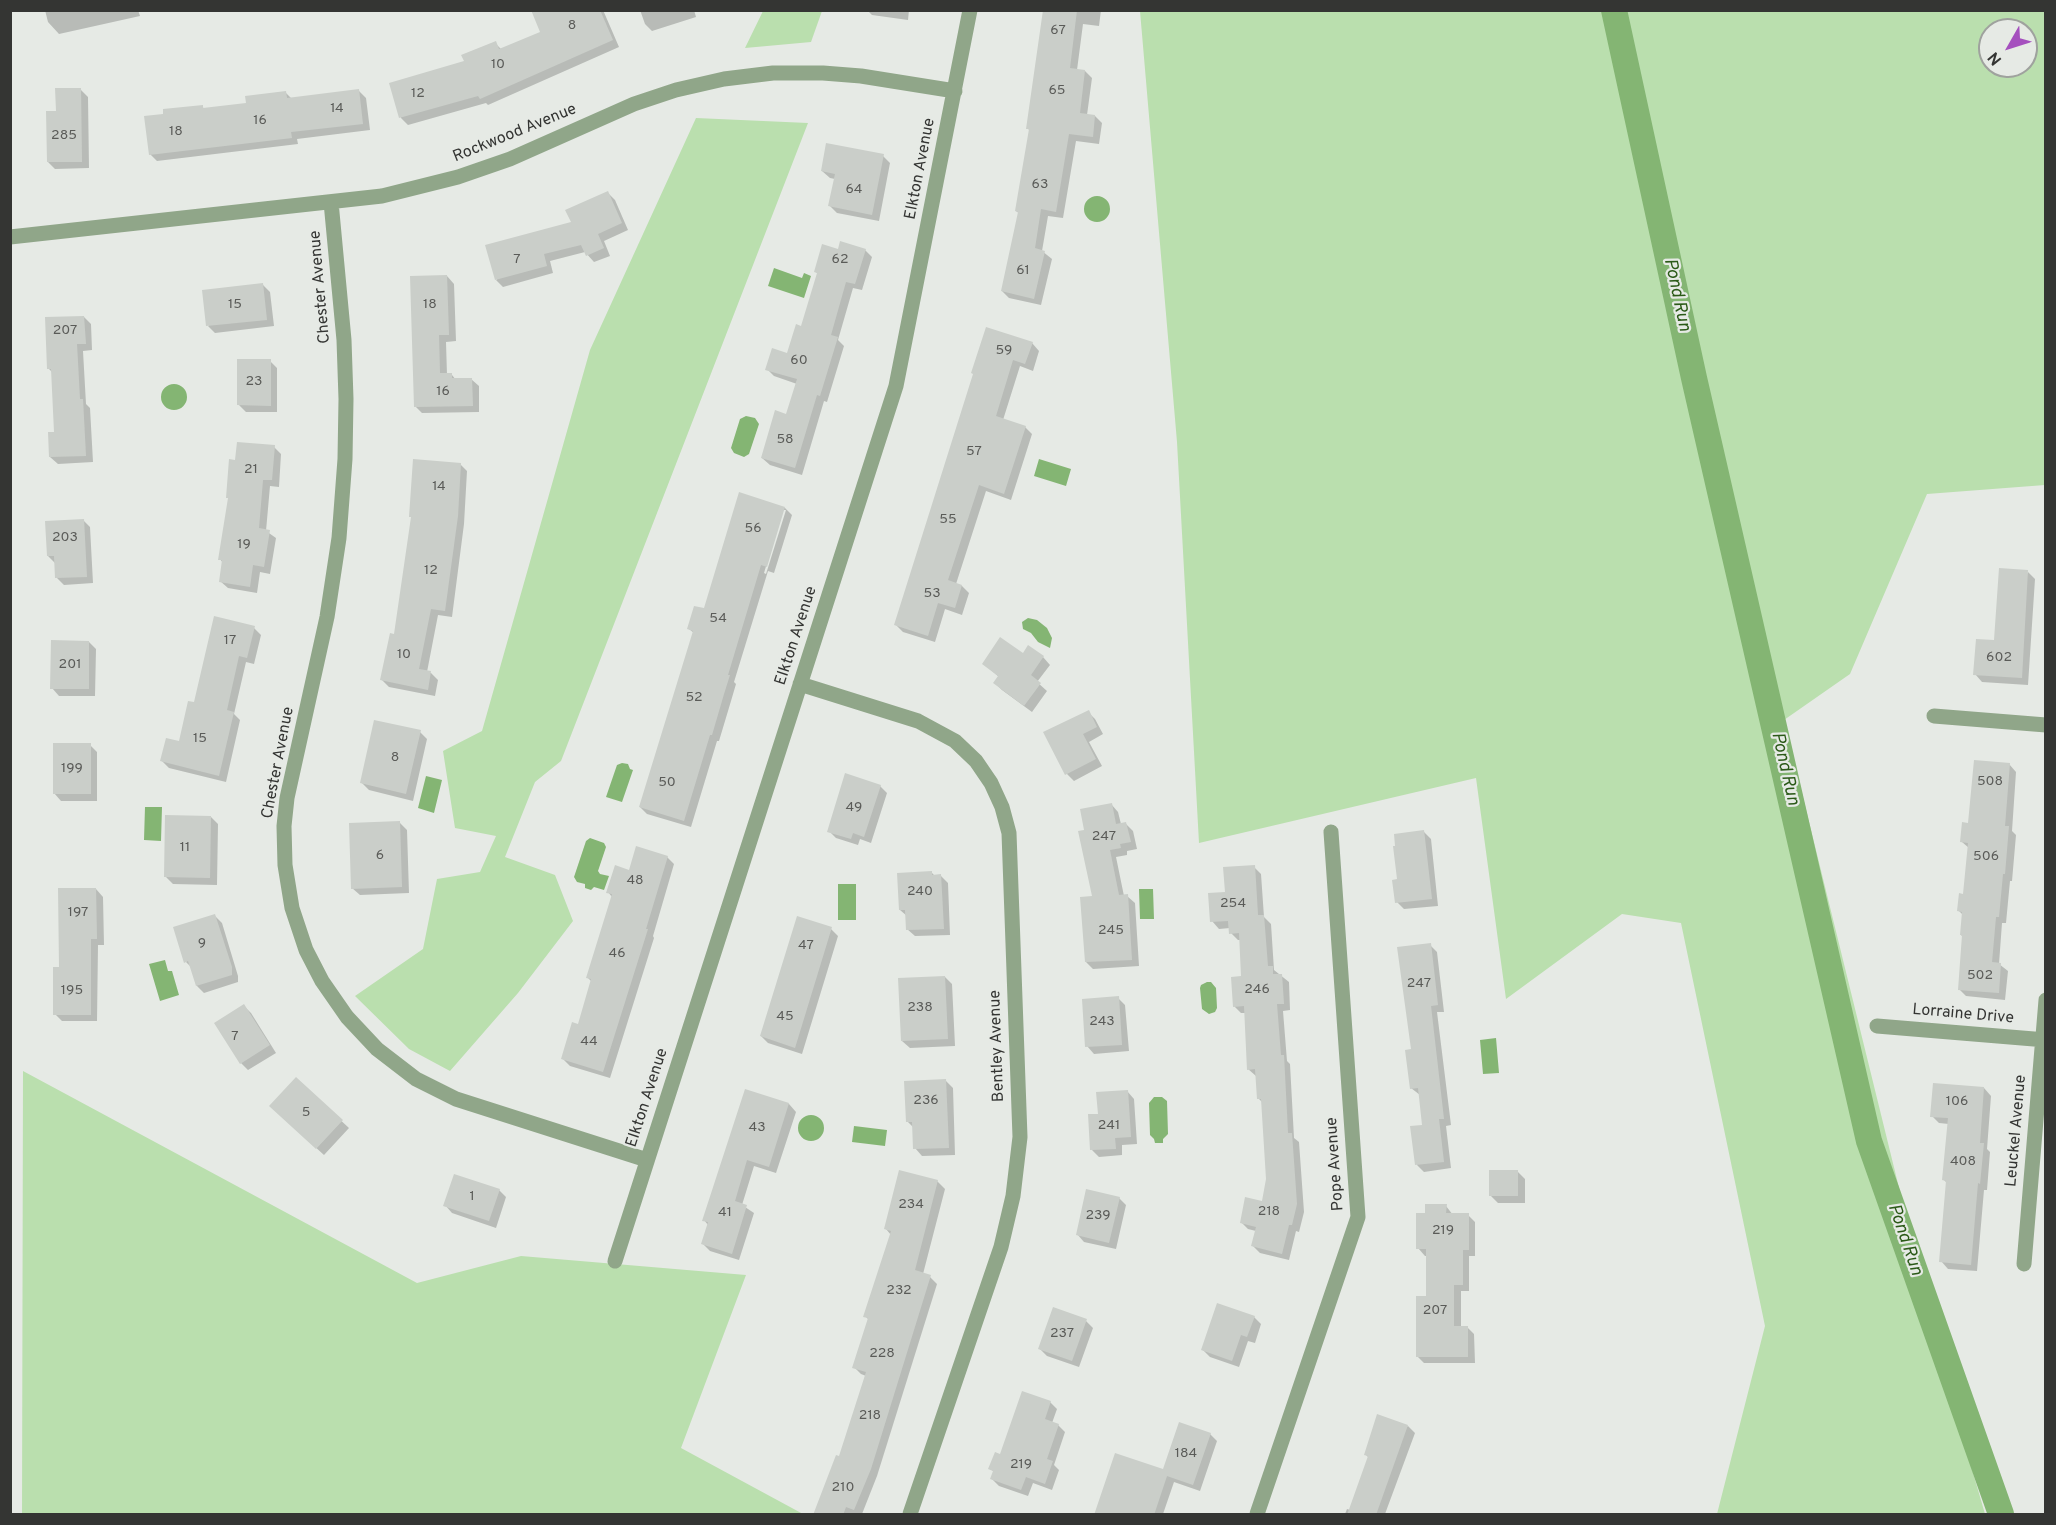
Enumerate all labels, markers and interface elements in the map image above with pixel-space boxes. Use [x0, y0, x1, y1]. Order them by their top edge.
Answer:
house number: 8 [568, 18, 576, 34]
north arrow [1978, 18, 2038, 78]
house number: 67 [1050, 23, 1066, 39]
text: N [1984, 47, 2007, 69]
house number: 10 [491, 57, 505, 73]
house number: 65 [1048, 83, 1066, 99]
house number: 12 [411, 86, 425, 102]
street label: Rockwood Avenue [450, 100, 580, 168]
house number: 14 [330, 101, 344, 117]
house number: 16 [253, 113, 267, 129]
street label: Elkton Avenue [902, 117, 940, 221]
house number: 18 [169, 124, 183, 140]
house number: 285 [51, 128, 77, 144]
house number: 63 [1032, 177, 1048, 193]
house number: 64 [845, 182, 863, 198]
street label: Chester Avenue [306, 230, 336, 344]
house number: 7 [513, 252, 521, 268]
house number: 62 [832, 252, 848, 268]
water label: Pond Run [1658, 256, 1694, 334]
house number: 61 [1016, 263, 1030, 279]
house number: 15 [228, 297, 242, 313]
house number: 18 [423, 297, 437, 313]
house number: 207 [53, 323, 77, 339]
house number: 59 [996, 343, 1012, 359]
house number: 60 [790, 353, 808, 369]
house number: 23 [246, 374, 262, 390]
house number: 16 [436, 384, 450, 400]
house number: 58 [776, 432, 794, 448]
house number: 57 [966, 444, 982, 460]
house number: 21 [244, 462, 258, 478]
house number: 14 [432, 479, 446, 495]
house number: 55 [939, 512, 957, 528]
house number: 56 [744, 521, 762, 537]
house number: 203 [52, 530, 78, 546]
house number: 19 [237, 537, 251, 553]
house number: 12 [424, 563, 438, 579]
street label: Elkton Avenue [772, 584, 822, 688]
house number: 53 [923, 586, 941, 602]
house number: 54 [709, 611, 727, 627]
house number: 17 [224, 633, 236, 649]
house number: 10 [397, 647, 411, 663]
house number: 602 [1986, 650, 2012, 666]
house number: 201 [59, 657, 81, 673]
house number: 52 [685, 690, 703, 706]
street label: Chester Avenue [259, 705, 299, 821]
water label: Pond Run [1765, 730, 1803, 808]
house number: 15 [193, 731, 207, 747]
house number: 8 [391, 750, 399, 766]
house number: 199 [61, 761, 83, 777]
house number: 508 [1977, 774, 2003, 790]
house number: 50 [658, 775, 676, 791]
house number: 49 [846, 800, 862, 816]
house number: 247 [1092, 829, 1116, 845]
house number: 11 [180, 840, 190, 856]
house number: 6 [376, 848, 384, 864]
house number: 506 [1973, 849, 1999, 865]
house number: 48 [626, 873, 644, 889]
house number: 240 [907, 884, 933, 900]
house number: 254 [1220, 896, 1246, 912]
house number: 197 [68, 905, 88, 921]
house number: 245 [1098, 923, 1124, 939]
house number: 9 [198, 936, 206, 952]
house number: 47 [798, 938, 814, 954]
house number: 46 [608, 946, 626, 962]
house number: 502 [1967, 968, 1993, 984]
house number: 247 [1407, 976, 1431, 992]
house number: 246 [1244, 982, 1270, 998]
house number: 195 [61, 983, 83, 999]
street label: Bentley Avenue [986, 990, 1010, 1102]
house number: 238 [907, 1000, 933, 1016]
street label: Lorraine Drive [1911, 1001, 2015, 1029]
house number: 45 [776, 1009, 794, 1025]
house number: 243 [1089, 1014, 1115, 1030]
house number: 7 [231, 1029, 239, 1045]
house number: 44 [580, 1034, 598, 1050]
street label: Elkton Avenue [623, 1046, 673, 1150]
street label: Leuckel Avenue [2003, 1074, 2031, 1188]
house number: 236 [913, 1093, 939, 1109]
house number: 106 [1946, 1094, 1968, 1110]
house number: 5 [302, 1105, 310, 1121]
street label: Pope Avenue [1323, 1116, 1349, 1212]
house number: 241 [1098, 1118, 1120, 1134]
house number: 43 [748, 1120, 766, 1136]
house number: 408 [1950, 1154, 1976, 1170]
house number: 1 [469, 1189, 475, 1205]
house number: 234 [898, 1197, 924, 1213]
water label: Pond Run [1882, 1201, 1926, 1279]
house number: 218 [1258, 1204, 1280, 1220]
house number: 41 [718, 1205, 732, 1221]
house number: 239 [1085, 1208, 1111, 1224]
house number: 219 [1432, 1223, 1454, 1239]
house number: 232 [886, 1283, 912, 1299]
house number: 207 [1423, 1303, 1447, 1319]
house number: 237 [1050, 1326, 1074, 1342]
house number: 228 [869, 1346, 895, 1362]
house number: 218 [859, 1408, 881, 1424]
house number: 184 [1175, 1446, 1197, 1462]
house number: 219 [1010, 1457, 1032, 1473]
house number: 210 [832, 1480, 854, 1496]

